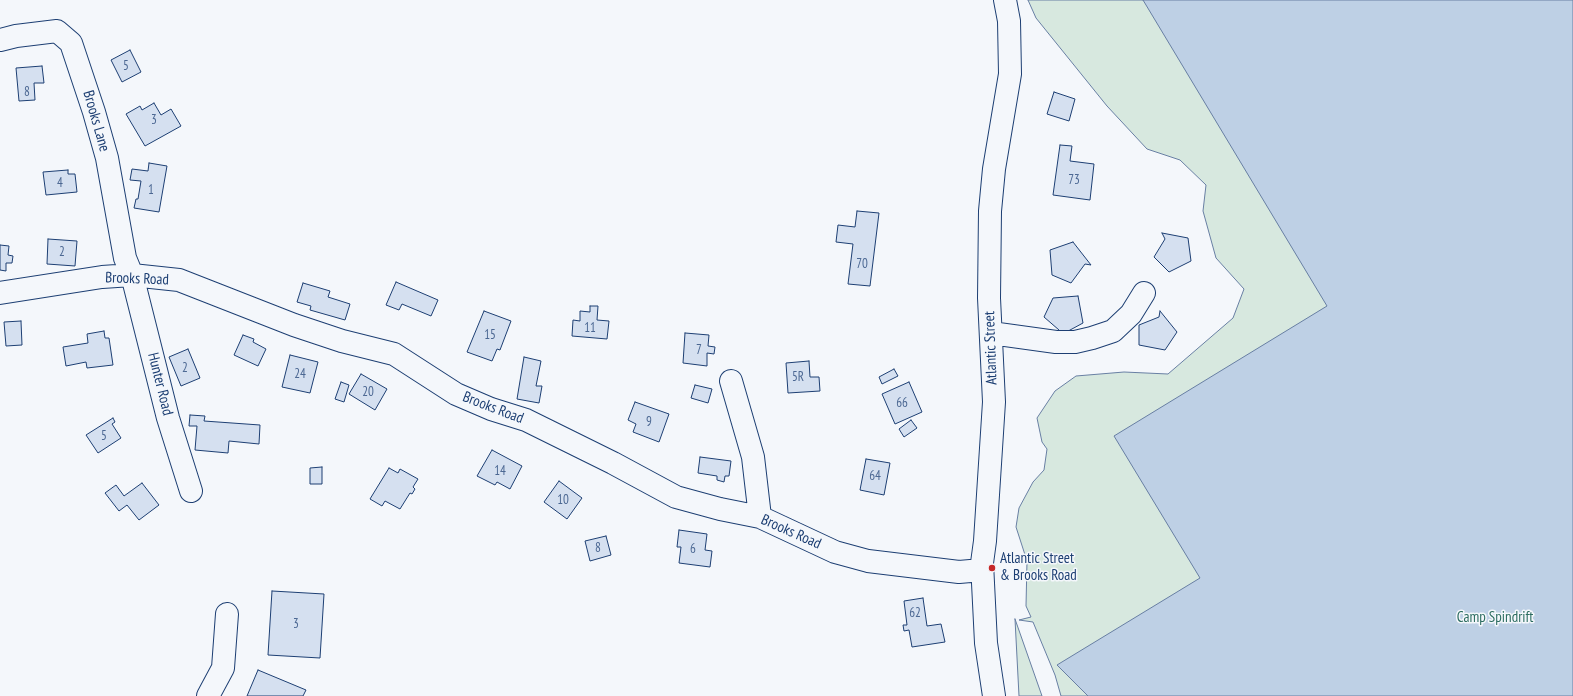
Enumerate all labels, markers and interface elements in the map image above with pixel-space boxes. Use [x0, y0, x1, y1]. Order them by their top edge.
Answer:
house number: 5 [123, 58, 129, 74]
house number: 8 [24, 84, 30, 100]
street label: Brooks Lane [79, 88, 113, 154]
house number: 3 [151, 112, 157, 128]
house number: 73 [1068, 172, 1080, 188]
house number: 4 [57, 175, 63, 191]
house number: 1 [148, 182, 154, 198]
house number: 2 [59, 244, 65, 260]
house number: 70 [856, 256, 868, 272]
street label: Brooks Road [105, 269, 169, 289]
street label: Atlantic Street [981, 311, 1001, 385]
house number: 11 [584, 320, 596, 336]
house number: 15 [484, 327, 496, 343]
house number: 7 [696, 342, 702, 358]
street label: Hunter Road [143, 351, 177, 417]
house number: 2 [182, 360, 188, 376]
house number: 24 [294, 366, 306, 382]
house number: 5R [792, 369, 804, 385]
house number: 20 [362, 384, 374, 400]
street label: Brooks Road [460, 388, 526, 428]
house number: 66 [896, 395, 908, 411]
house number: 9 [646, 414, 652, 430]
house number: 5 [101, 428, 107, 444]
house number: 14 [494, 463, 506, 479]
house number: 64 [869, 468, 881, 484]
house number: 10 [557, 492, 569, 508]
street label: Brooks Road [758, 511, 824, 553]
house number: 8 [595, 540, 601, 556]
house number: 6 [690, 541, 696, 557]
place label: Atlantic Street & Brooks Road [1000, 550, 1077, 585]
marker: Atlantic Street & Brooks Road [987, 563, 997, 573]
house number: 62 [909, 605, 921, 621]
park label: Camp Spindrift [1457, 609, 1533, 627]
house number: 3 [293, 616, 299, 632]

